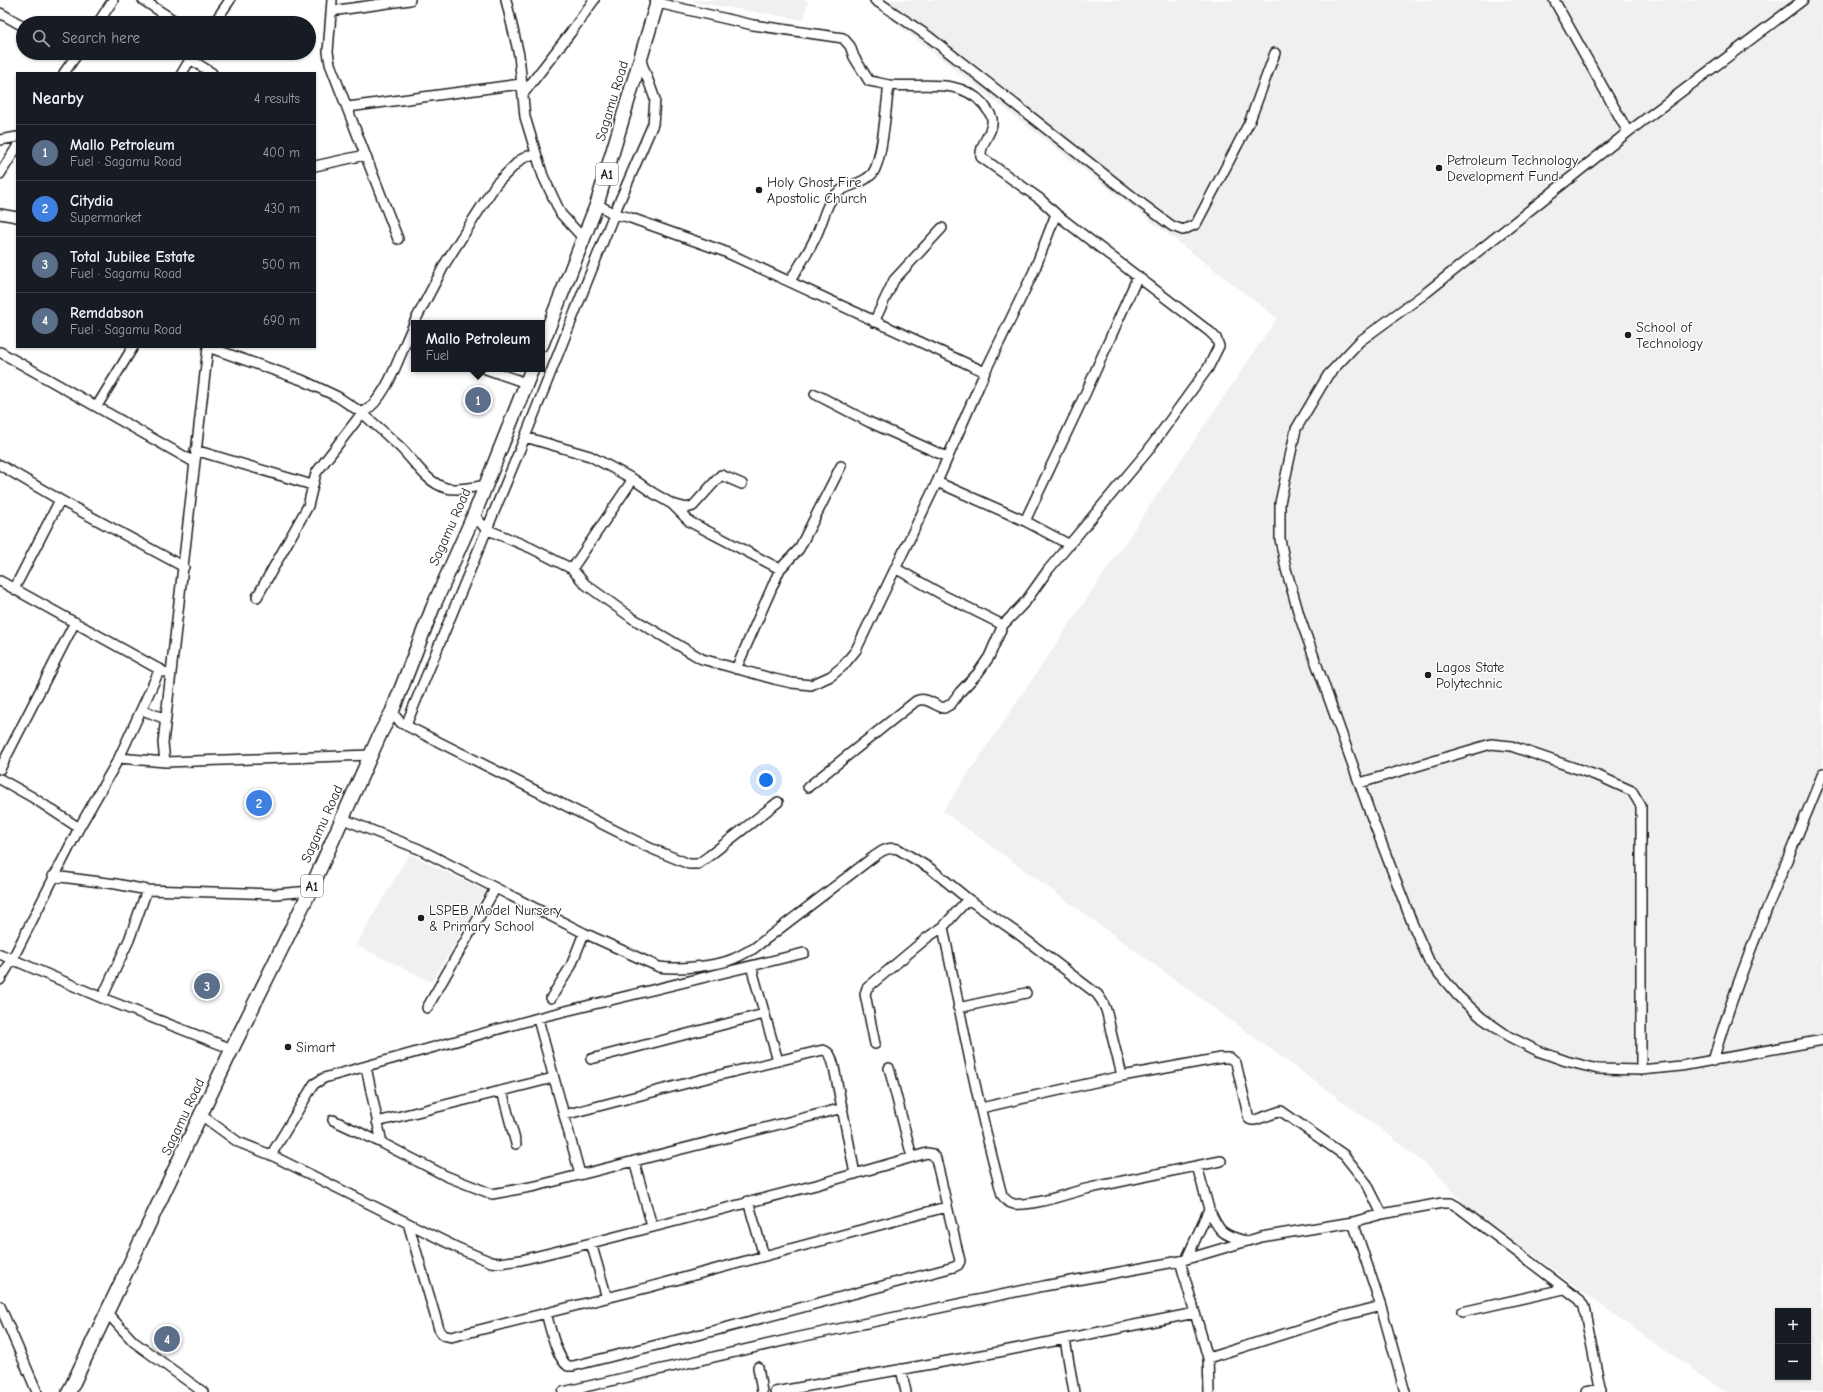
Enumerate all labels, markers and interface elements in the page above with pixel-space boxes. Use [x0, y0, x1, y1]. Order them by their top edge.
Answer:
search box [16, 16, 316, 60]
icon: search [30, 27, 52, 49]
text: Search here [62, 29, 140, 47]
street label: Sagamu Road [592, 59, 632, 143]
text: Nearby [32, 89, 83, 108]
text: 4 results [254, 91, 300, 106]
text: Mallo Petroleum [70, 136, 175, 154]
text: 1 [42, 145, 48, 160]
text: 400 m [263, 145, 300, 160]
place label: Petroleum Technology Development Fund [1447, 152, 1579, 185]
text: Fuel · Sagamu Road [70, 154, 182, 169]
road number: A1 [596, 163, 618, 185]
marker: Petroleum Technology Development Fund [1434, 163, 1444, 173]
place label: Holy Ghost Fire Apostolic Church [767, 174, 867, 207]
marker: Holy Ghost Fire Apostolic Church [754, 185, 764, 195]
text: Citydia [70, 192, 113, 210]
text: 2 [42, 201, 48, 216]
text: 430 m [264, 201, 300, 216]
text: Supermarket [70, 210, 141, 225]
text: Total Jubilee Estate [70, 248, 195, 266]
text: 3 [42, 257, 48, 272]
text: 500 m [262, 257, 300, 272]
text: Fuel · Sagamu Road [70, 266, 182, 281]
text: Remdabson [70, 304, 144, 322]
text: 4 [42, 313, 48, 328]
text: 690 m [263, 313, 300, 328]
place label: School of Technology [1636, 319, 1703, 352]
popup [411, 320, 545, 372]
text: Fuel · Sagamu Road [70, 322, 182, 337]
text: Mallo Petroleum [426, 330, 530, 348]
marker: School of Technology [1623, 330, 1633, 340]
text: Fuel [426, 348, 449, 363]
pin: 1 [465, 385, 491, 415]
street label: Sagamu Road [425, 486, 475, 568]
place label: Lagos State Polytechnic [1436, 659, 1504, 692]
marker: Lagos State Polytechnic [1423, 670, 1433, 680]
your location [756, 770, 776, 790]
street label: Sagamu Road [297, 783, 347, 865]
pin: 2 [246, 788, 272, 818]
road number: A1 [301, 875, 323, 897]
place label: LSPEB Model Nursery & Primary School [429, 902, 562, 935]
marker: LSPEB Model Nursery & Primary School [416, 913, 426, 923]
pin: 3 [194, 971, 220, 1001]
place label: Simart [296, 1039, 336, 1056]
marker: Simart [283, 1042, 293, 1052]
street label: Sagamu Road [158, 1076, 208, 1158]
map controls [1775, 1308, 1811, 1380]
button: + [1775, 1308, 1811, 1344]
pin: 4 [154, 1324, 180, 1354]
button: − [1775, 1344, 1811, 1380]

